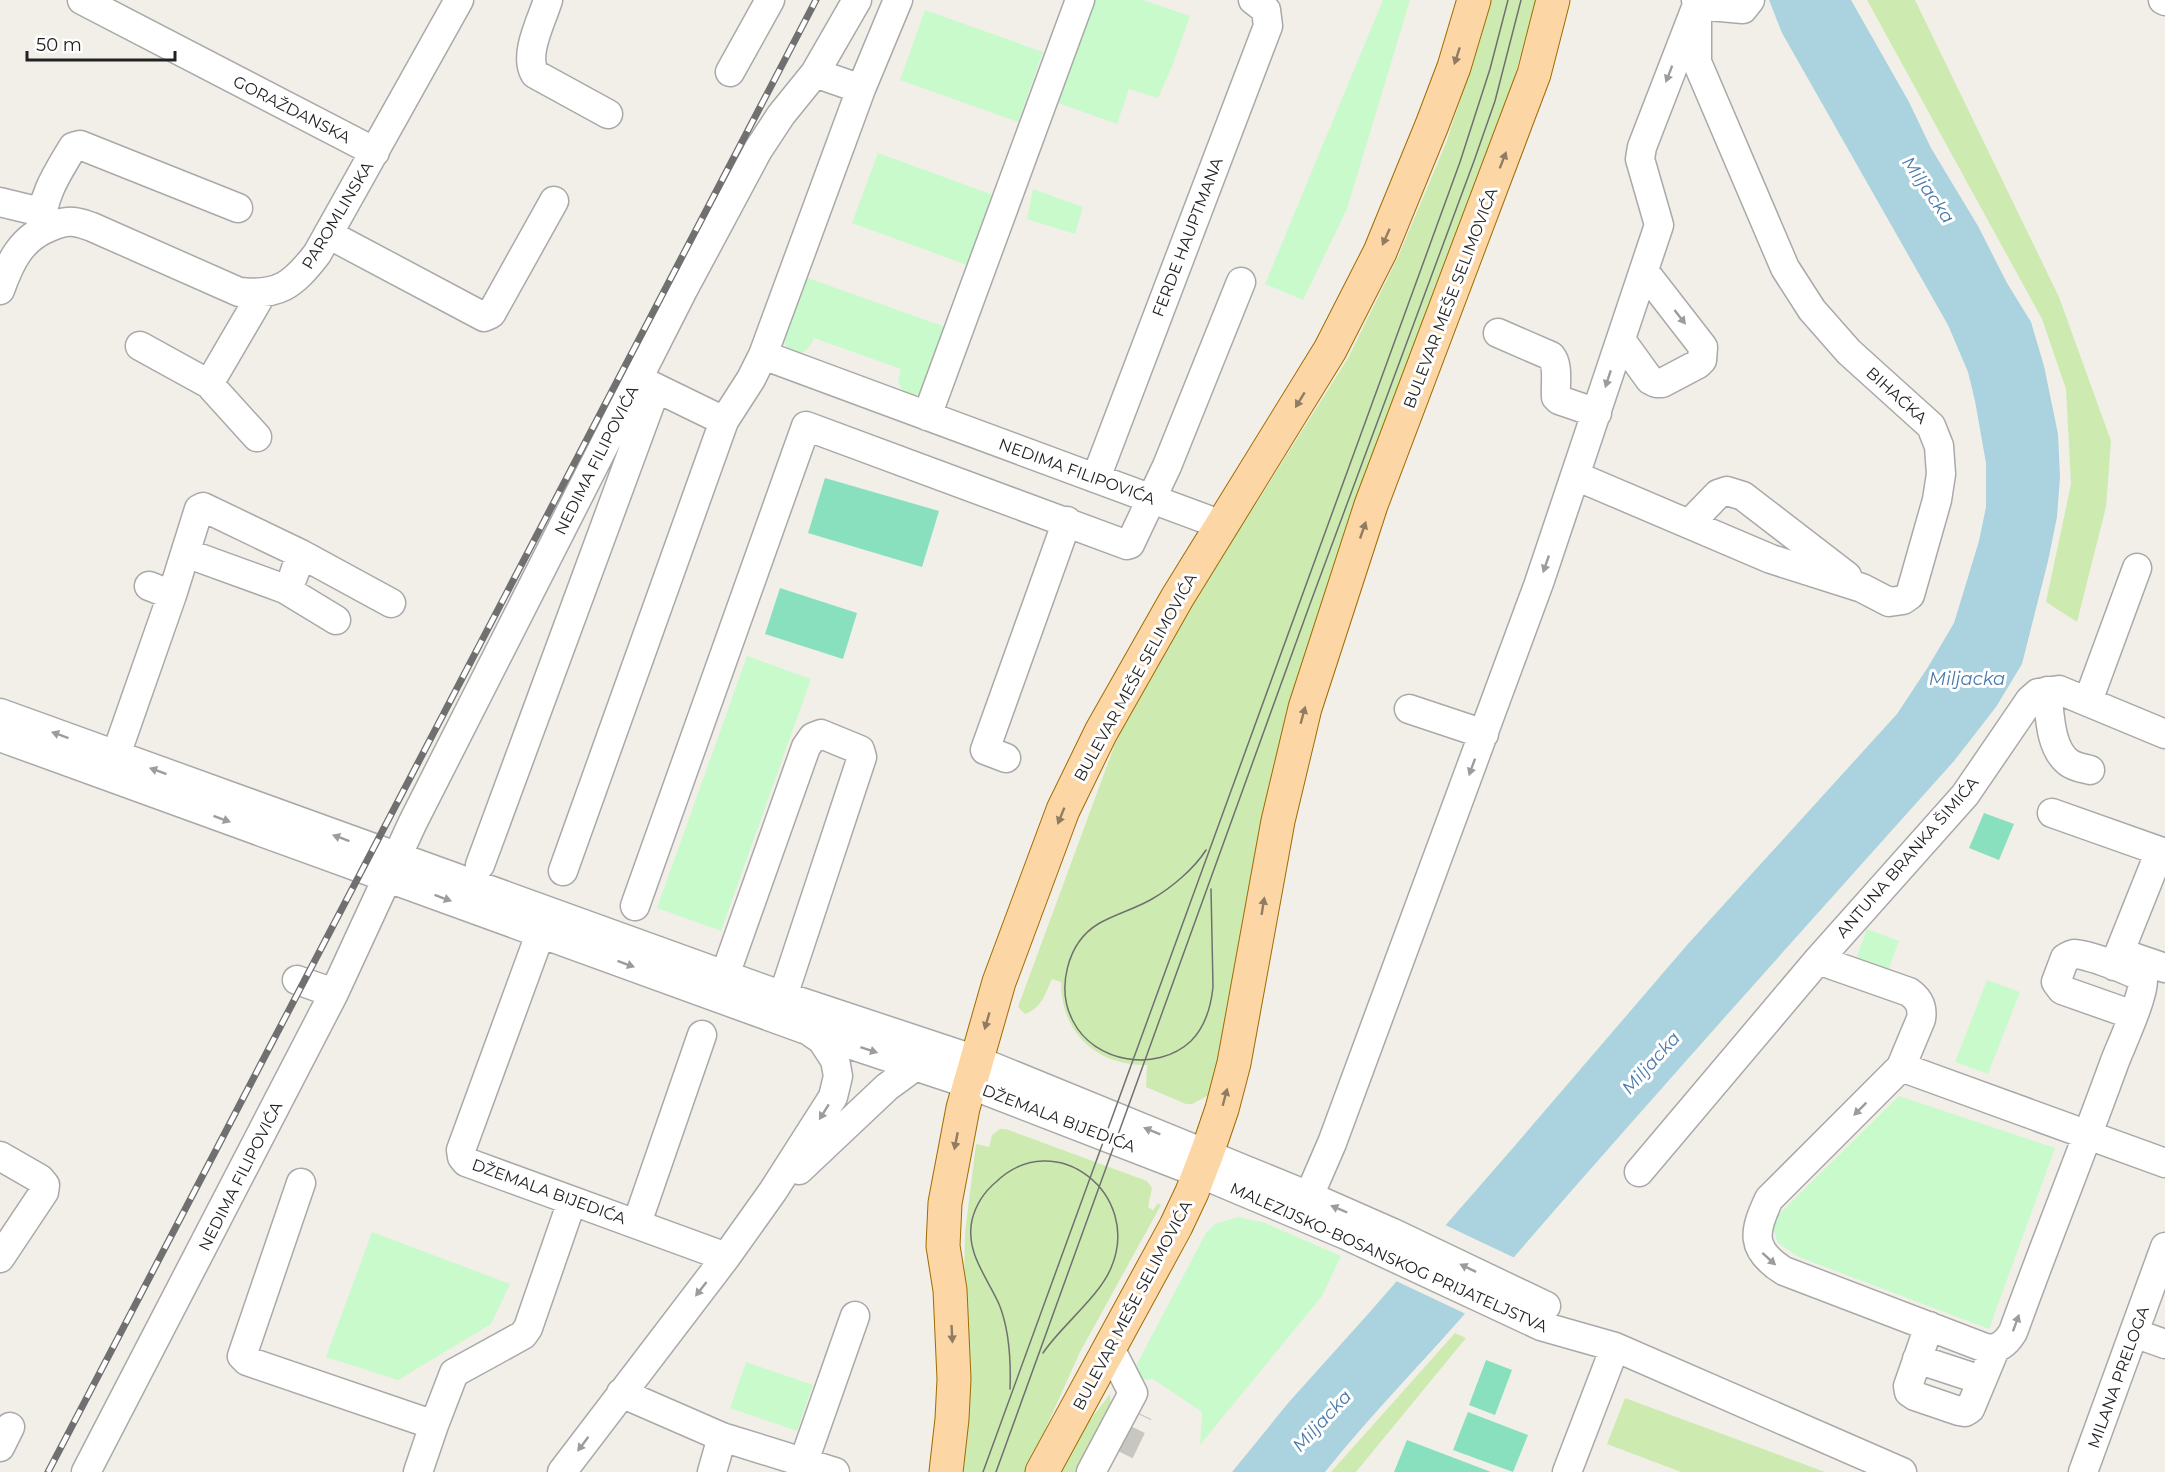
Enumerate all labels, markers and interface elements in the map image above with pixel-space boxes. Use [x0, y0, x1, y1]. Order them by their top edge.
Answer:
scale bar [27, 24, 176, 62]
text: 50 m [36, 34, 82, 56]
one-way arrow [1452, 47, 1461, 65]
one-way arrow [1664, 65, 1674, 83]
street label: GORAŽDANSKA [230, 72, 354, 147]
one-way arrow [1499, 151, 1508, 169]
water label: Miljacka [1897, 152, 1959, 228]
street label: FERDE HAUPTMANA [1148, 155, 1227, 319]
street label: PAROMLINSKA [298, 158, 377, 272]
street label: BULEVAR MEŠE SELIMOVIĆA [1400, 185, 1502, 411]
one-way arrow [1381, 229, 1391, 247]
one-way arrow [1674, 309, 1686, 325]
street label: BIHAĆKA [1862, 363, 1931, 428]
one-way arrow [1603, 370, 1613, 388]
street label: NEDIMA FILIPOVIĆA [551, 382, 643, 538]
one-way arrow [1295, 392, 1306, 408]
street label: NEDIMA FILIPOVIĆA [996, 434, 1158, 509]
one-way arrow [1358, 520, 1368, 538]
one-way arrow [1540, 555, 1550, 573]
street label: BULEVAR MEŠE SELIMOVIĆA [1070, 570, 1201, 785]
water label: Miljacka [1929, 668, 2005, 690]
one-way arrow [1299, 706, 1308, 724]
one-way arrow [51, 730, 69, 740]
one-way arrow [1466, 758, 1476, 776]
one-way arrow [149, 766, 167, 775]
street label: ANTUNA BRANKA ŠIMIĆA [1832, 773, 1983, 942]
one-way arrow [1056, 807, 1065, 825]
one-way arrow [213, 814, 231, 824]
one-way arrow [332, 833, 350, 842]
one-way arrow [434, 893, 452, 903]
one-way arrow [1259, 896, 1268, 915]
one-way arrow [617, 960, 635, 970]
one-way arrow [982, 1012, 991, 1030]
water label: Miljacka [1617, 1027, 1685, 1099]
one-way arrow [860, 1046, 878, 1055]
street label: DŽEMALA BIJEDIĆA [980, 1081, 1138, 1157]
one-way arrow [1221, 1088, 1230, 1106]
street label: NEDIMA FILIPOVIĆA [195, 1098, 287, 1254]
one-way arrow [1853, 1101, 1867, 1115]
one-way arrow [819, 1104, 830, 1120]
one-way arrow [1143, 1126, 1161, 1136]
one-way arrow [951, 1132, 960, 1151]
street label: DŽEMALA BIJEDIĆA [469, 1155, 629, 1228]
street label: MALEZIJSKO-BOSANSKOG PRIJATELJSTVA [1227, 1179, 1551, 1337]
street label: BULEVAR MEŠE SELIMOVIĆA [1069, 1197, 1196, 1413]
one-way arrow [1330, 1204, 1348, 1214]
one-way arrow [1762, 1252, 1777, 1266]
one-way arrow [1459, 1264, 1477, 1274]
one-way arrow [696, 1281, 708, 1296]
street label: MILANA PRELOGA [2084, 1303, 2153, 1451]
one-way arrow [2012, 1314, 2022, 1332]
one-way arrow [948, 1325, 957, 1344]
water label: Miljacka [1288, 1386, 1356, 1456]
one-way arrow [577, 1435, 589, 1451]

